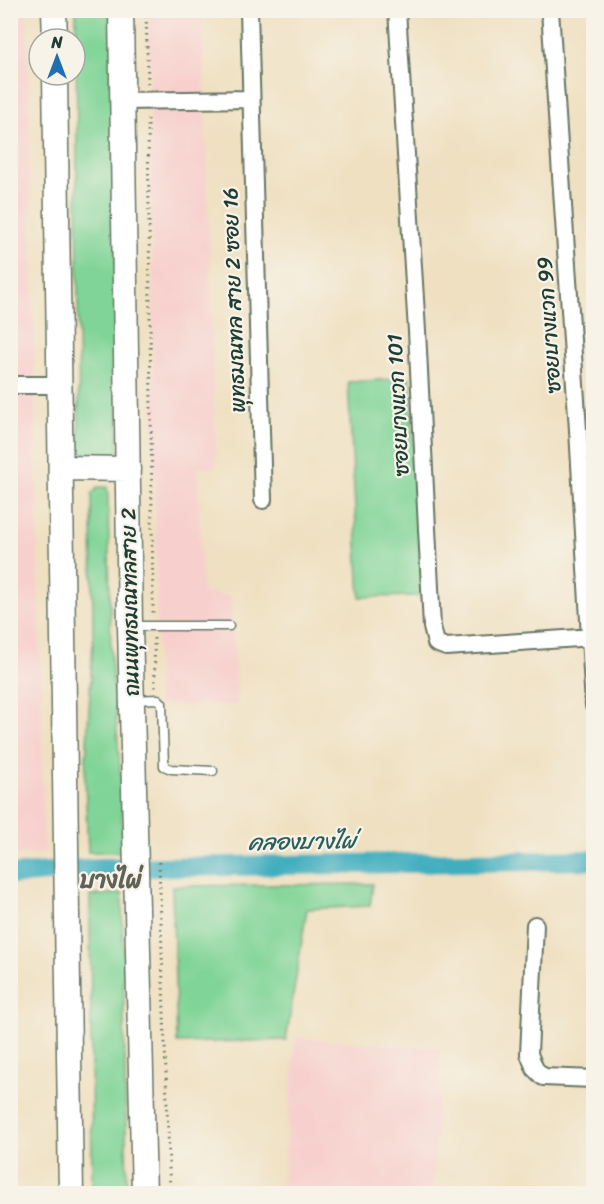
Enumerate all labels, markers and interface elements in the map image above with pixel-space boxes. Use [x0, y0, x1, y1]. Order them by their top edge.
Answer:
north arrow [27, 27, 87, 87]
text: N [50, 28, 63, 57]
street label: พุทธมณฑล สาย 2 ซอย 16 [211, 187, 257, 413]
street label: ซอยบางแวก 99 [525, 255, 573, 395]
street label: ซอยบางแวก 101 [375, 333, 421, 477]
street label: ถนนพุทธมณฑลสาย 2 [109, 507, 151, 697]
water label: คลองบางไผ่ [248, 821, 362, 862]
district label: บางไผ่ [79, 859, 144, 901]

